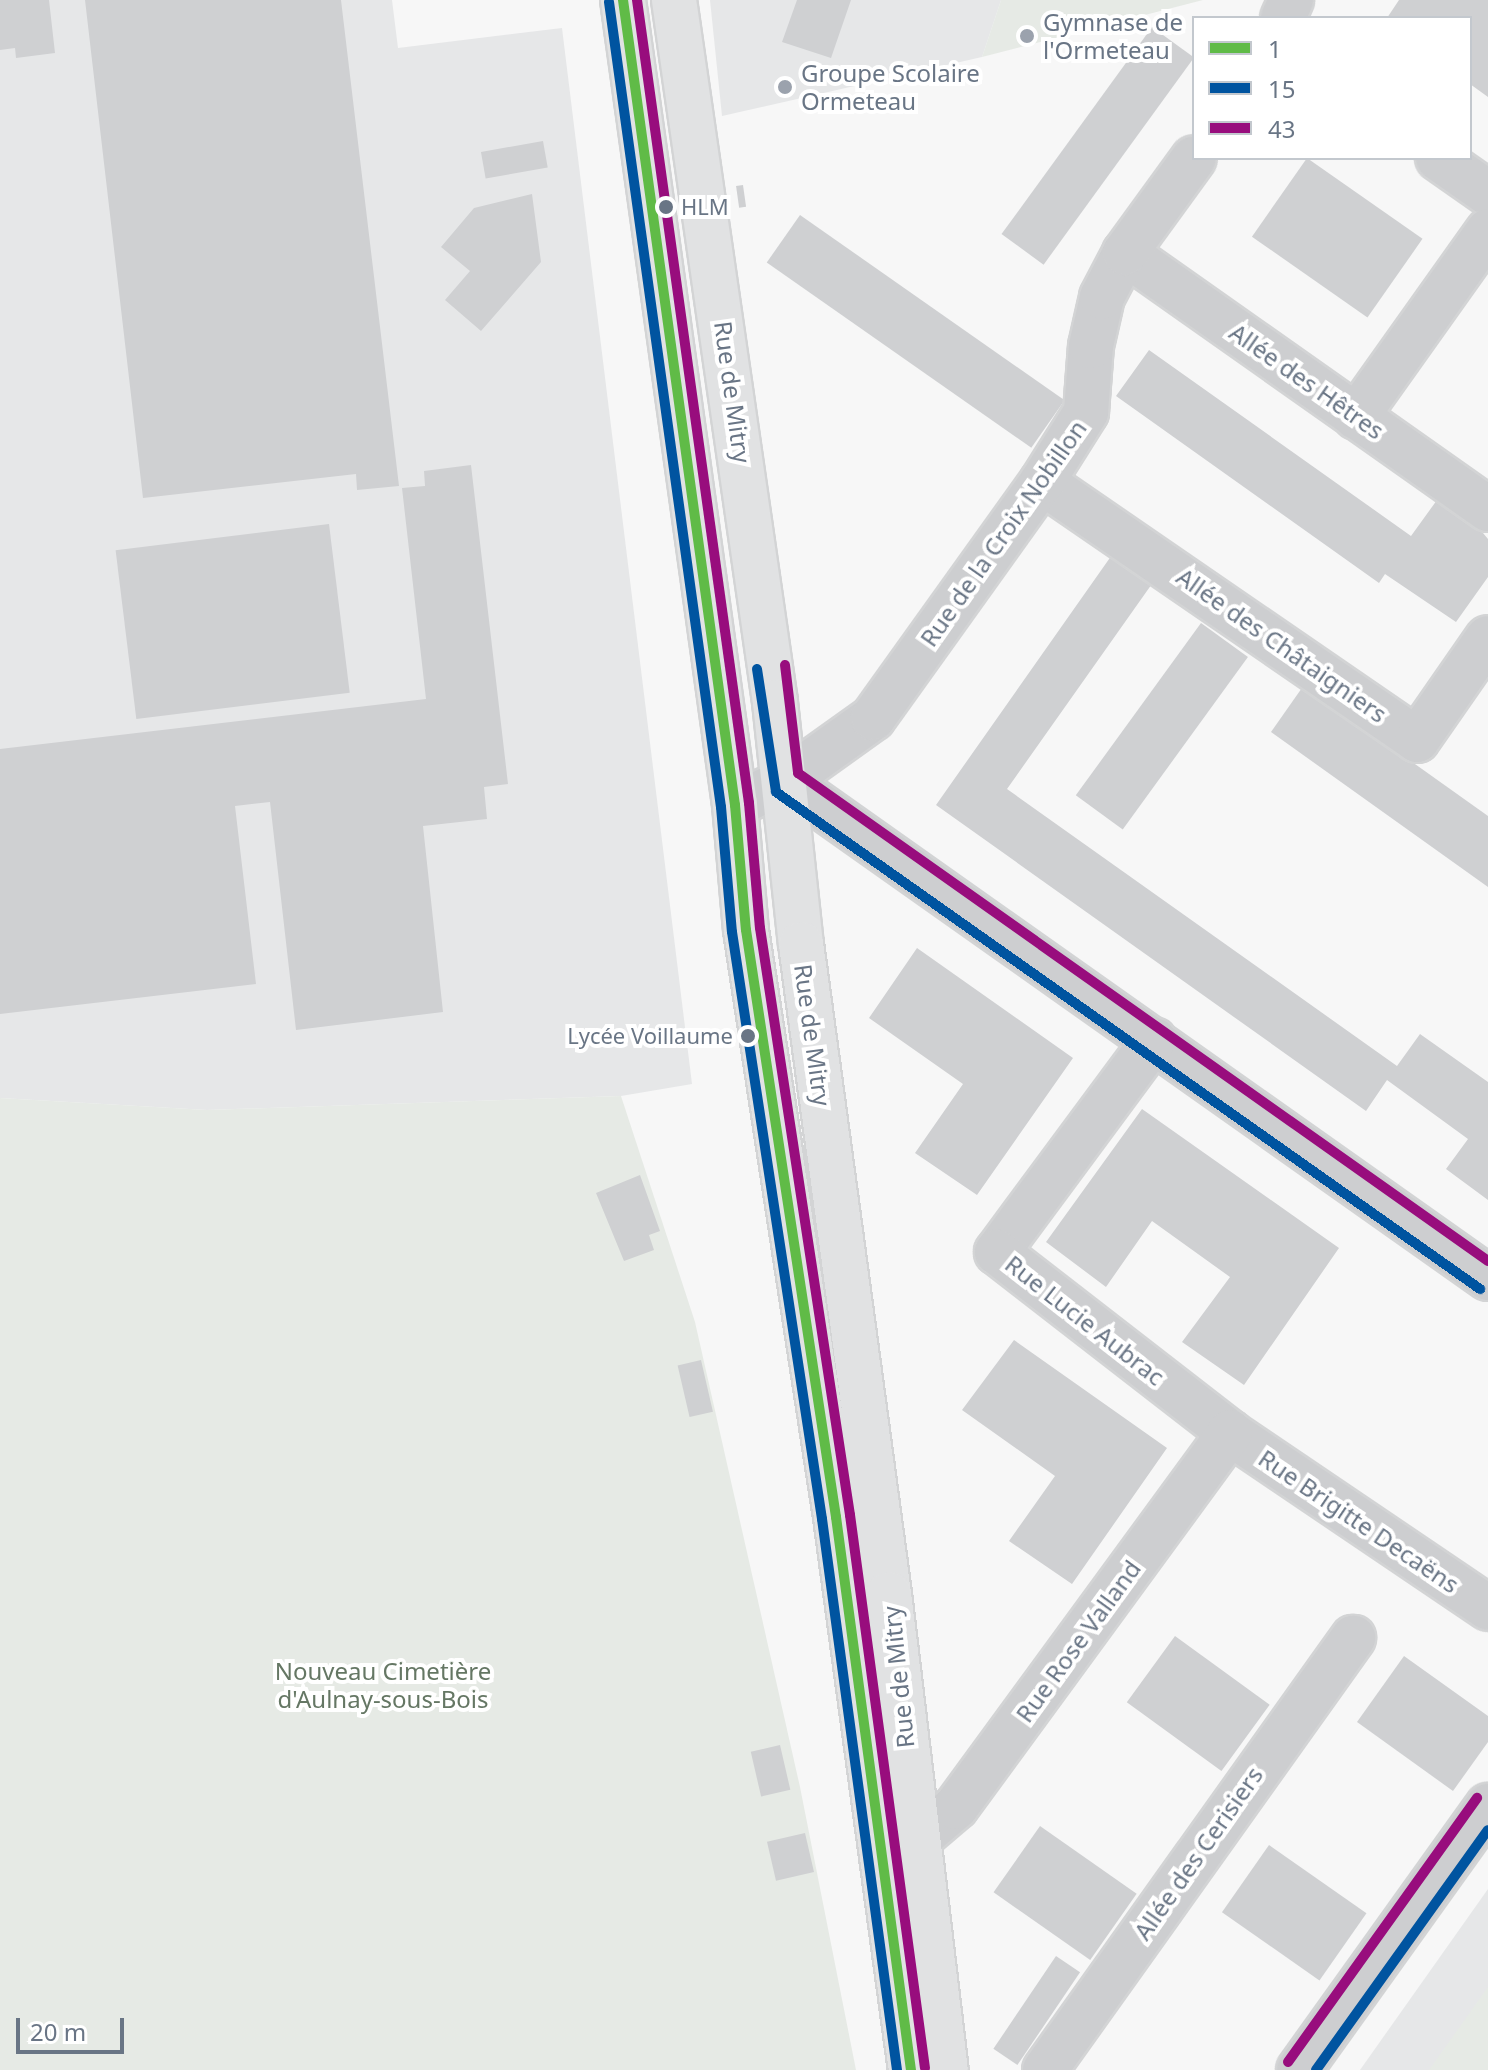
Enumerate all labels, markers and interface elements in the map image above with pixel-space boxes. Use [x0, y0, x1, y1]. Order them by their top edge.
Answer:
place label: Gymnase de l'Ormeteau [1043, 8, 1183, 64]
legend [1192, 16, 1472, 160]
marker: Gymnase de l'Ormeteau [1018, 27, 1036, 45]
text: 1 [1268, 32, 1282, 65]
place label: Groupe Scolaire Ormeteau [801, 59, 980, 115]
text: 15 [1268, 72, 1295, 105]
marker: Groupe Scolaire Ormeteau [776, 78, 794, 96]
text: 43 [1268, 112, 1295, 145]
place label: HLM [681, 194, 729, 220]
marker: HLM [658, 199, 674, 215]
street label: Allée des Hêtres [1224, 317, 1390, 445]
street label: Rue de Mitry [709, 319, 757, 465]
street label: Rue de la Croix Nobillon [914, 414, 1092, 652]
street label: Allée des Châtaigniers [1172, 562, 1392, 728]
street label: Rue de Mitry [789, 962, 837, 1108]
place label: Lycée Voillaume [567, 1023, 733, 1049]
marker: Lycée Voillaume [740, 1028, 756, 1044]
street label: Rue Lucie Aubrac [1000, 1249, 1170, 1391]
street label: Rue Brigitte Decaëns [1253, 1443, 1465, 1599]
street label: Rue Rose Valland [1010, 1554, 1146, 1728]
street label: Rue de Mitry [876, 1604, 920, 1750]
park label: Nouveau Cimetière d'Aulnay-sous-Bois [275, 1657, 491, 1713]
street label: Allée des Cerisiers [1128, 1761, 1268, 1945]
scale bar [20, 2002, 128, 2052]
text: 20 m [30, 2015, 86, 2048]

